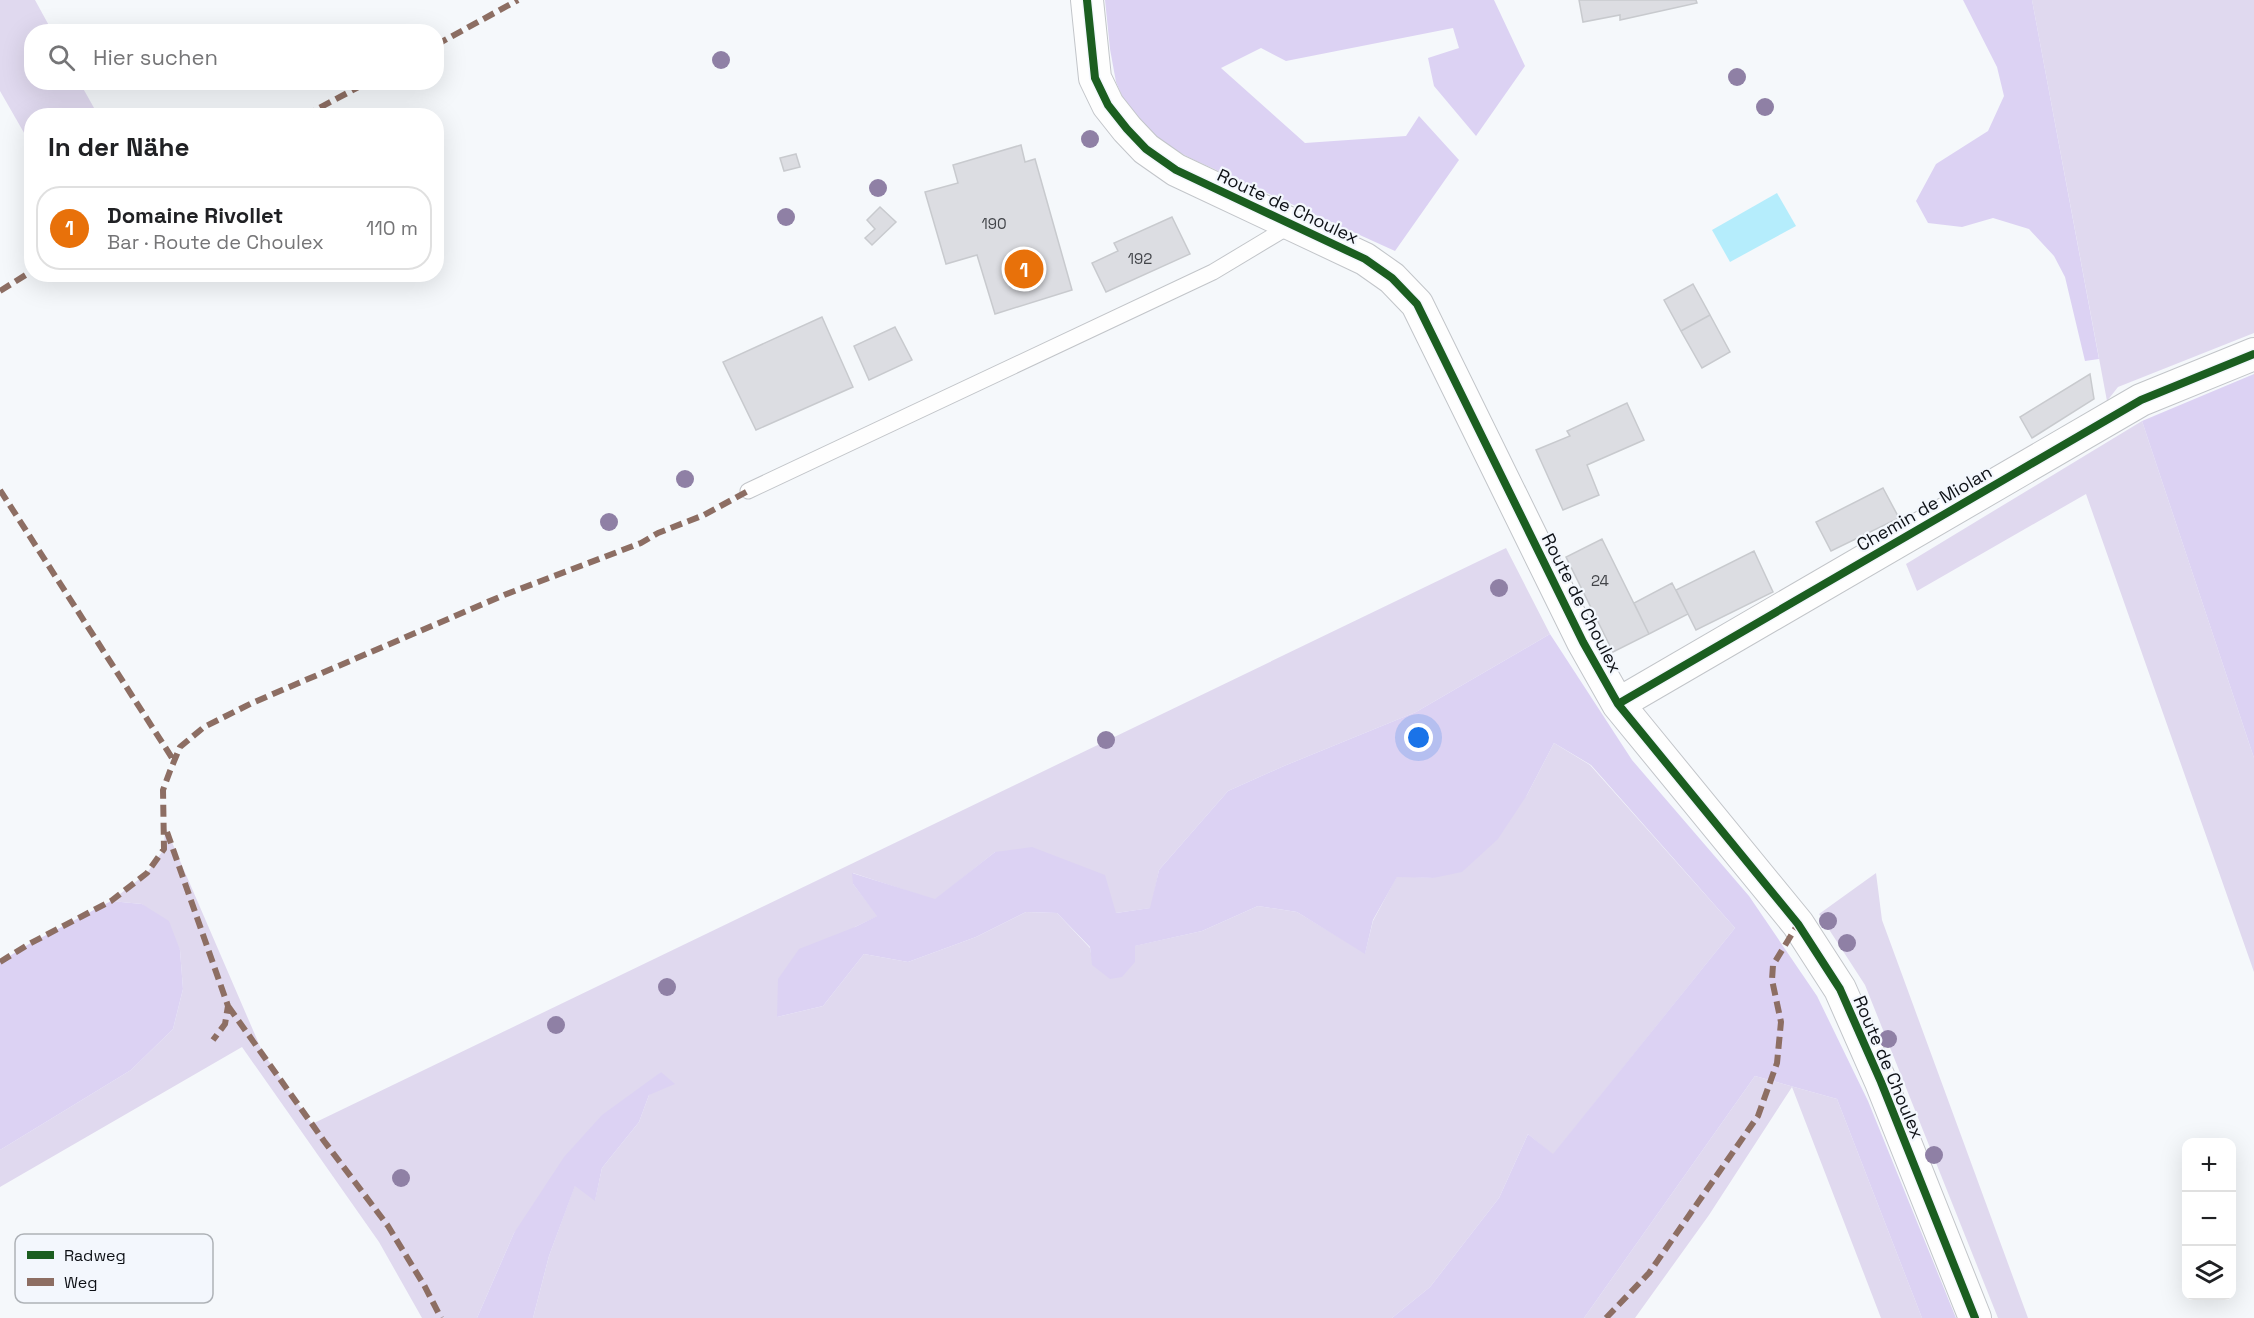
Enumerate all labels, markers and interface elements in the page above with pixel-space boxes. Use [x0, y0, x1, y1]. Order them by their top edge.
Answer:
search box [24, 24, 444, 90]
icon: search [45, 41, 78, 74]
text: Hier suchen [93, 43, 218, 71]
text: In der Nähe [48, 130, 189, 164]
street label: Route de Choulex [1214, 163, 1362, 249]
text: Domaine Rivollet [107, 201, 283, 229]
house number: 190 [981, 214, 1007, 233]
text: 1 [65, 215, 74, 241]
text: 110 m [366, 215, 418, 241]
text: Bar · Route de Choulex [107, 229, 324, 255]
pin: 1 [1004, 246, 1044, 292]
house number: 192 [1128, 249, 1152, 268]
street label: Chemin de Miolan [1852, 460, 1996, 556]
street label: Route de Choulex [1537, 529, 1627, 677]
house number: 24 [1591, 571, 1609, 590]
your location [1404, 723, 1433, 752]
street label: Route de Choulex [1848, 992, 1930, 1142]
map controls [2182, 1138, 2236, 1300]
button: + [2182, 1138, 2236, 1192]
button: − [2182, 1192, 2236, 1246]
legend [15, 1234, 213, 1303]
text: Radweg [64, 1245, 126, 1266]
button: layers [2182, 1246, 2236, 1300]
text: Weg [64, 1272, 98, 1293]

